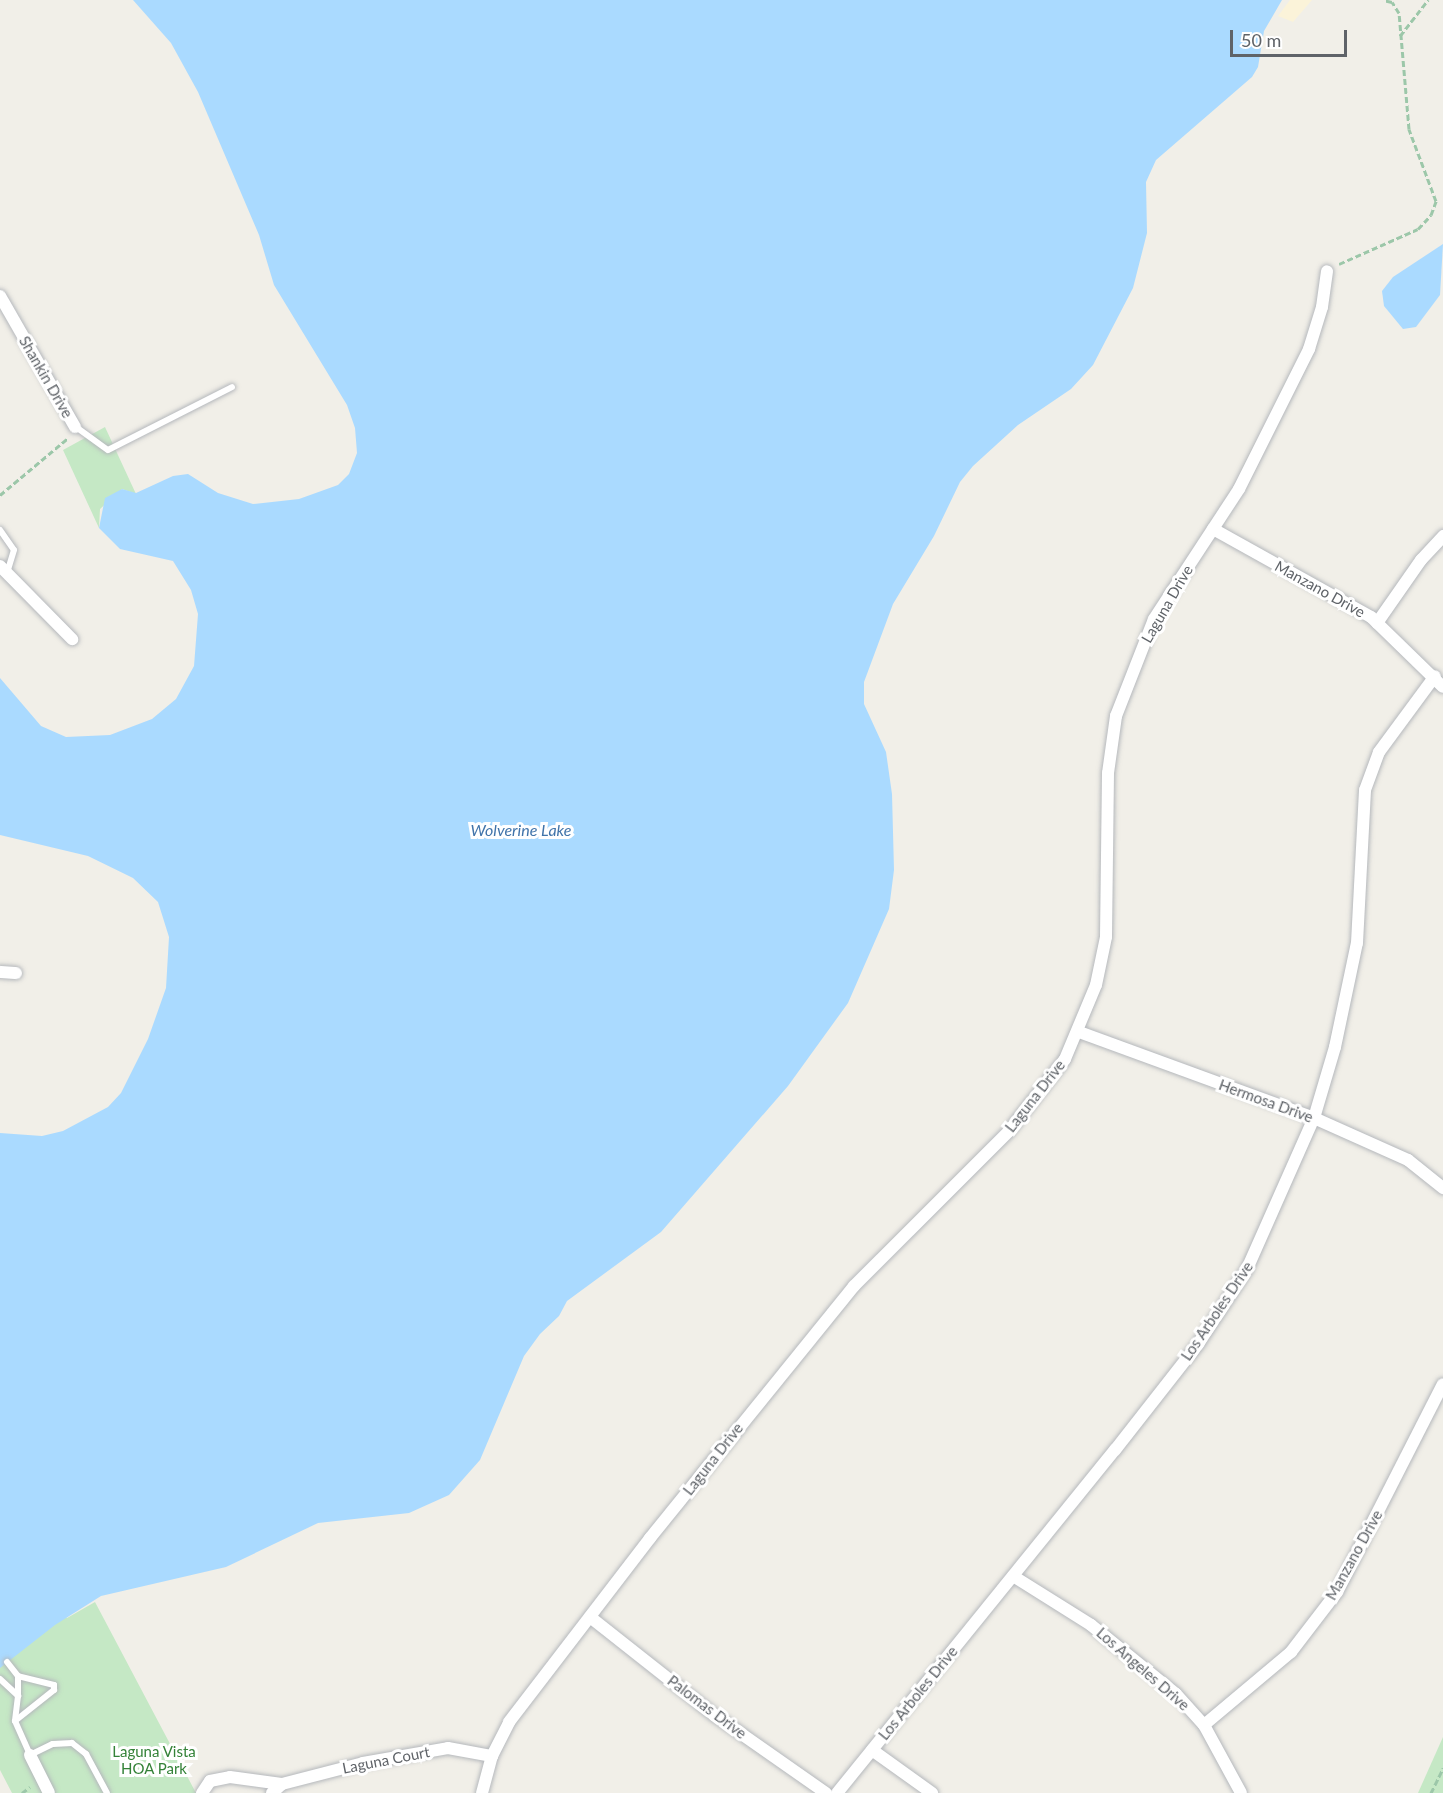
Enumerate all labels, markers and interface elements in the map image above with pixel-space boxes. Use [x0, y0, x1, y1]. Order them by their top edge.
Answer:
scale bar [1233, 18, 1350, 56]
text: 50 m [1241, 29, 1281, 51]
street label: Shankin Drive [15, 333, 77, 421]
street label: Manzano Drive [1272, 557, 1368, 621]
street label: Laguna Drive [1138, 562, 1196, 646]
water label: Wolverine Lake [471, 820, 571, 840]
street label: Laguna Drive [1001, 1056, 1069, 1136]
street label: Hermosa Drive [1216, 1076, 1316, 1126]
street label: Los Arboles Drive [1177, 1258, 1257, 1364]
street label: Laguna Drive [679, 1419, 747, 1499]
street label: Manzano Drive [1322, 1507, 1386, 1603]
street label: Los Angeles Drive [1093, 1624, 1193, 1714]
street label: Los Arboles Drive [874, 1642, 962, 1744]
street label: Palomas Drive [664, 1671, 750, 1743]
park label: Laguna Vista HOA Park [112, 1742, 196, 1777]
street label: Laguna Court [341, 1743, 431, 1777]

